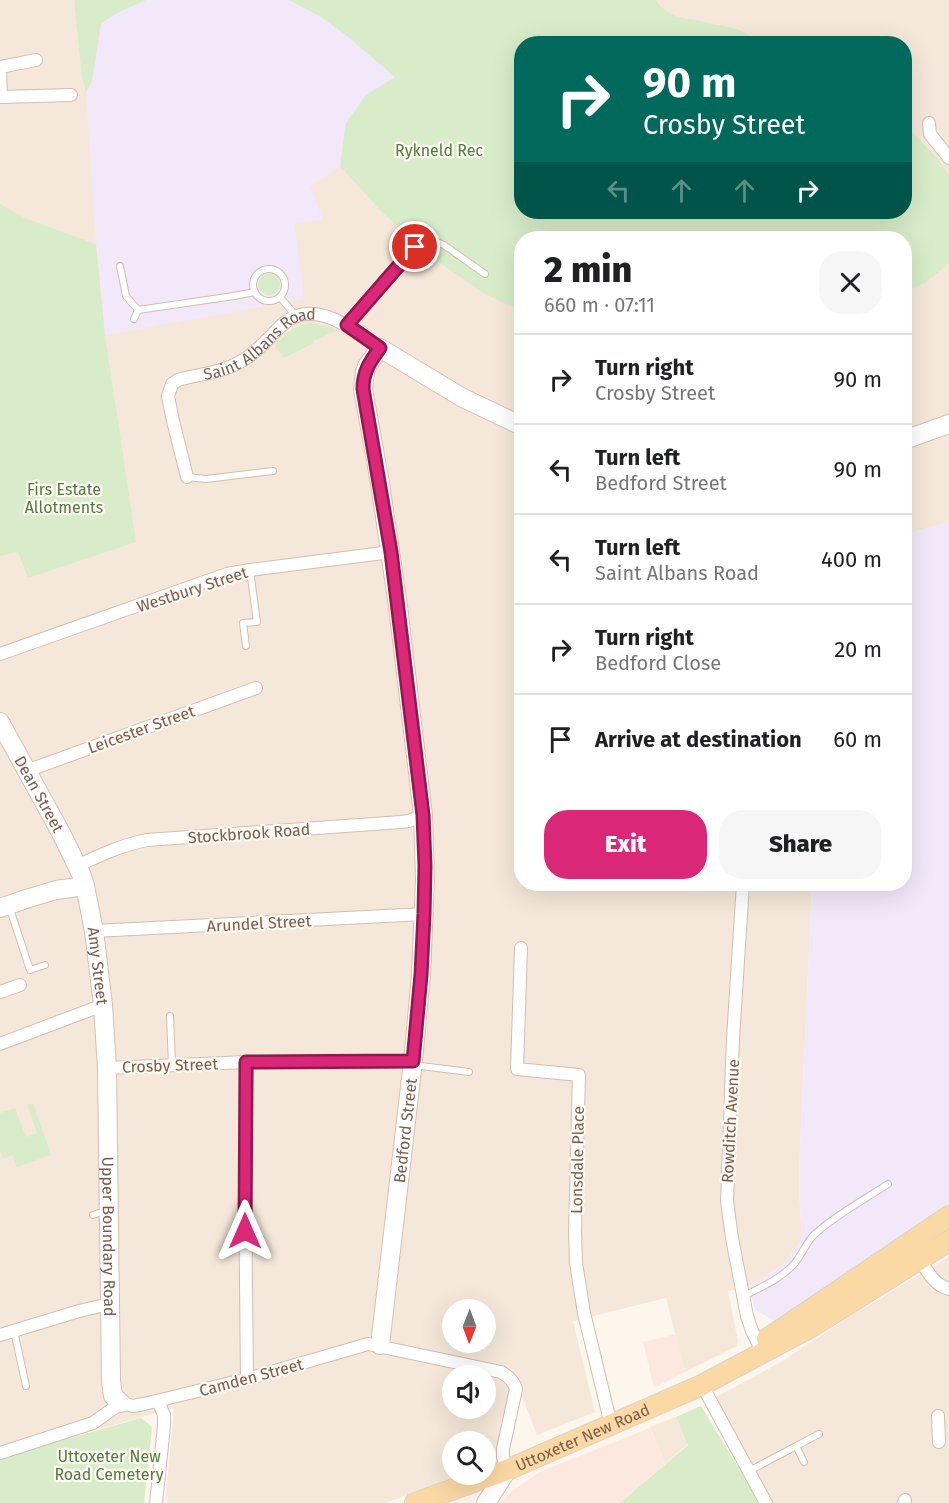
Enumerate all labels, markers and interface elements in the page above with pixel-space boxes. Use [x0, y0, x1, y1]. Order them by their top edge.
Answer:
text: 90 m [643, 58, 737, 108]
icon: right [544, 60, 622, 138]
text: Crosby Street [643, 109, 805, 141]
park label: Rykneld Rec [395, 141, 483, 160]
icon: left [602, 174, 635, 207]
icon: ahead [665, 174, 698, 207]
icon: ahead [728, 174, 761, 207]
icon: right [791, 174, 824, 207]
pin [389, 221, 440, 272]
icon: arrive [398, 230, 431, 263]
text: 2 min [544, 248, 632, 292]
button: close [819, 251, 882, 314]
text: 660 m · 07:11 [544, 293, 655, 317]
street label: Saint Albans Road [202, 305, 316, 384]
text: Turn right [595, 354, 694, 381]
icon: right [544, 363, 577, 396]
text: 90 m [833, 366, 882, 393]
text: Crosby Street [595, 381, 715, 405]
text: Turn left [595, 444, 680, 471]
icon: left [544, 453, 577, 486]
text: 90 m [833, 456, 882, 483]
text: Bedford Street [595, 471, 727, 495]
park label: Firs Estate Allotments [25, 480, 103, 517]
text: Turn left [595, 534, 680, 561]
icon: left [544, 543, 577, 576]
text: 400 m [821, 546, 882, 573]
text: Saint Albans Road [595, 561, 759, 585]
street label: Westbury Street [134, 563, 250, 616]
text: Turn right [595, 624, 694, 651]
icon: right [544, 633, 577, 666]
text: 20 m [834, 636, 882, 663]
text: Bedford Close [595, 651, 721, 675]
street label: Leicester Street [85, 701, 197, 758]
icon: arrive [544, 723, 577, 756]
text: Arrive at destination [595, 726, 802, 753]
text: 60 m [833, 726, 882, 753]
street label: Dean Street [10, 752, 68, 836]
button: Exit [544, 810, 707, 879]
button: Share [719, 810, 882, 879]
street label: Stockbrook Road [187, 820, 311, 847]
street label: Arundel Street [206, 911, 312, 936]
street label: Amy Street [84, 926, 112, 1006]
street label: Crosby Street [122, 1054, 219, 1077]
street label: Rowditch Avenue [718, 1058, 743, 1184]
street label: Bedford Street [390, 1077, 421, 1184]
street label: Lonsdale Place [567, 1106, 588, 1214]
street label: Upper Boundary Road [98, 1156, 119, 1317]
position arrow [213, 1199, 277, 1263]
north arrow [442, 1299, 496, 1353]
map controls [442, 1299, 496, 1485]
street label: Camden Street [197, 1354, 305, 1400]
button: sound [442, 1365, 496, 1419]
street label: Uttoxeter New Road [513, 1400, 653, 1475]
button: search [442, 1431, 496, 1485]
park label: Uttoxeter New Road Cemetery [54, 1447, 164, 1484]

